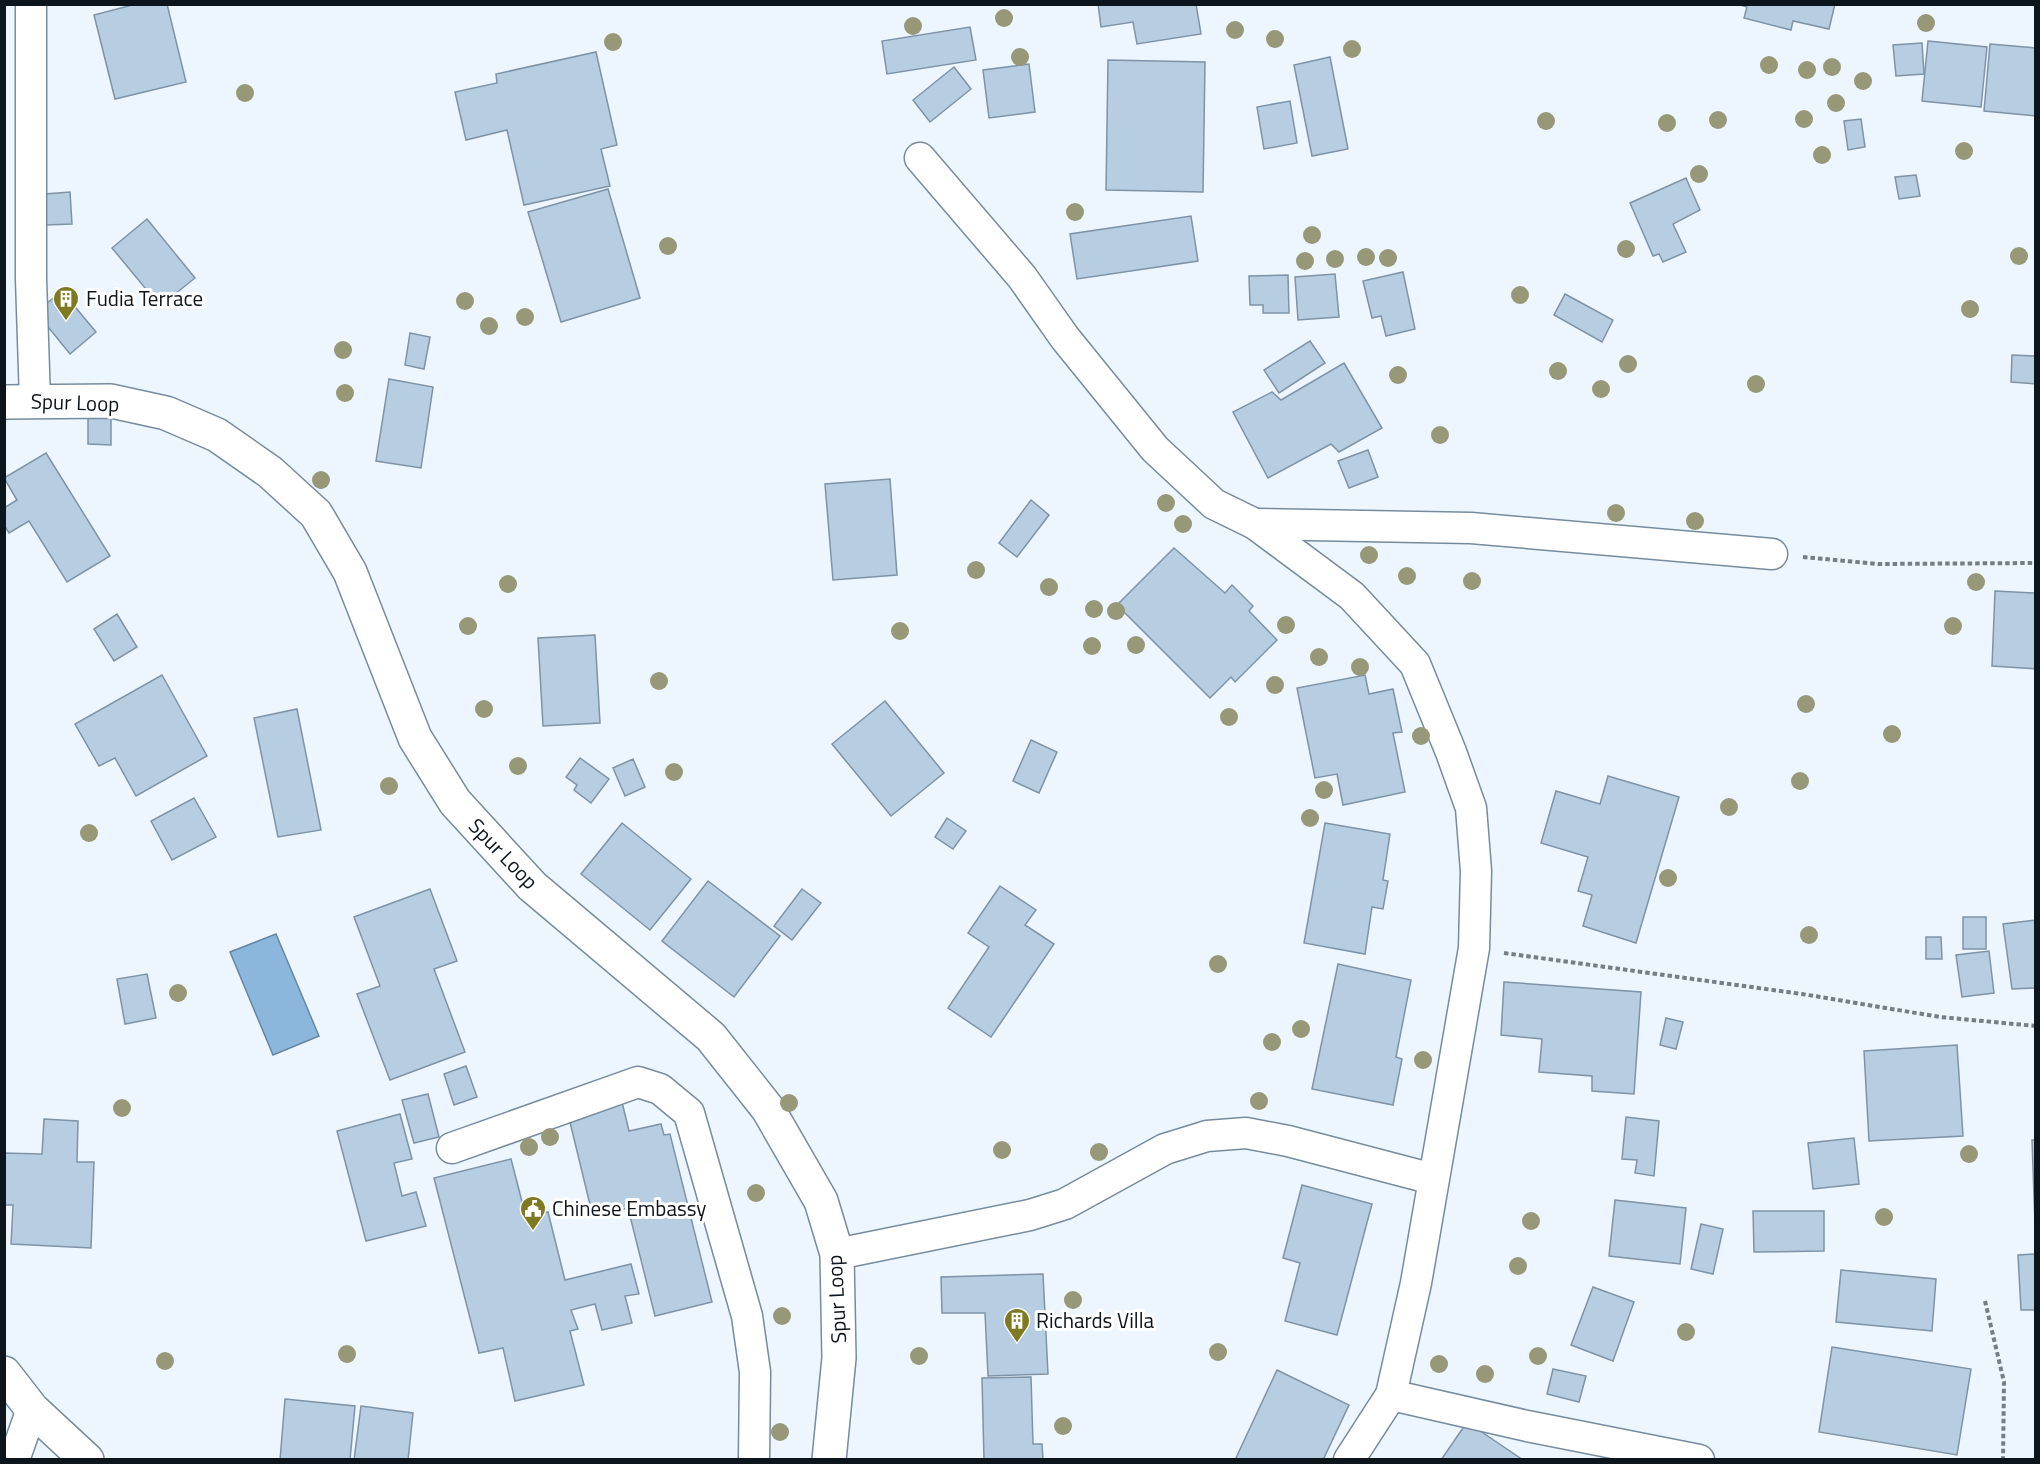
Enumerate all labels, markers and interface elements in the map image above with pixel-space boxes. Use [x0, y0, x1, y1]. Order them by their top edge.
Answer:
place label: Fudia Terrace [86, 282, 203, 314]
building icon: Fudia Terrace [51, 284, 81, 322]
street label: Spur Loop [30, 384, 120, 420]
street label: Spur Loop [461, 810, 546, 896]
place label: Chinese Embassy [552, 1192, 706, 1224]
public building icon: Chinese Embassy [518, 1194, 548, 1232]
street label: Spur Loop [818, 1254, 854, 1344]
place label: Richards Villa [1036, 1304, 1154, 1336]
building icon: Richards Villa [1002, 1306, 1032, 1344]

